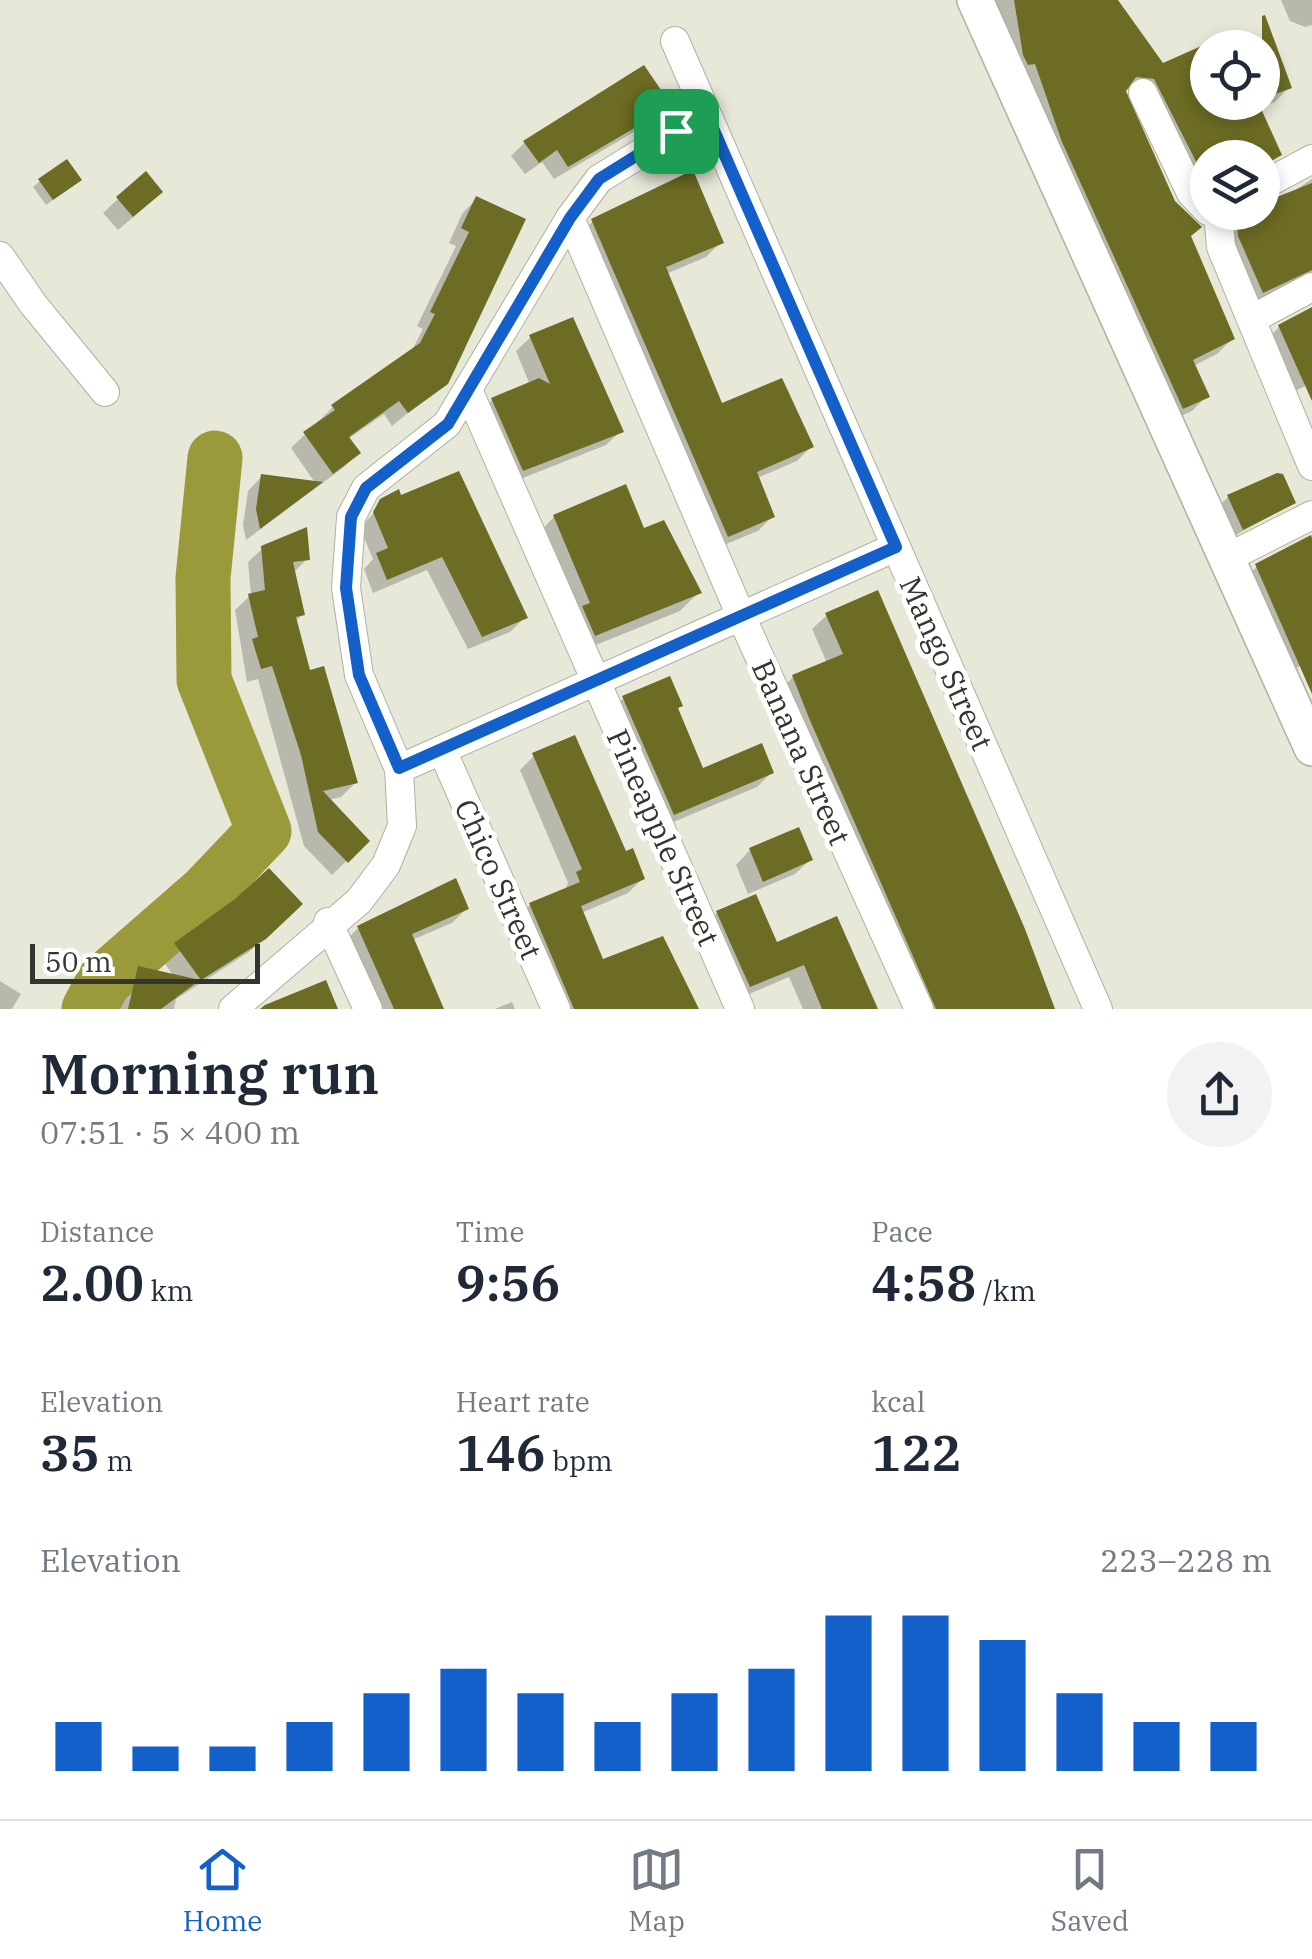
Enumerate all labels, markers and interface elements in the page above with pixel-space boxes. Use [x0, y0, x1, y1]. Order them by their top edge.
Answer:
map controls [1190, 30, 1280, 230]
button: locate [1190, 30, 1280, 120]
pin [634, 89, 719, 174]
icon: arrive [649, 104, 704, 159]
button: layers [1190, 140, 1280, 230]
street label: Mango Street [891, 570, 1003, 756]
street label: Banana Street [744, 653, 860, 851]
street label: Pineapple Street [599, 723, 729, 951]
street label: Chico Street [446, 793, 552, 965]
scale bar [30, 939, 260, 984]
text: 50 m [45, 943, 112, 980]
text: Morning run [40, 1038, 379, 1109]
button: share [1167, 1042, 1272, 1147]
text: 07:51 · 5 × 400 m [40, 1111, 300, 1153]
text: Distance [40, 1213, 154, 1250]
text: Time [456, 1213, 524, 1250]
text: Pace [871, 1213, 933, 1250]
text: 2.00 [40, 1250, 144, 1315]
text: 9:56 [456, 1250, 561, 1315]
text: 4:58 [871, 1250, 976, 1315]
text: km [144, 1272, 193, 1309]
text: /km [976, 1272, 1036, 1309]
text: Elevation [40, 1383, 163, 1420]
text: Heart rate [456, 1383, 590, 1420]
text: kcal [871, 1383, 925, 1420]
text: 35 [40, 1420, 100, 1485]
text: 146 [456, 1420, 546, 1485]
text: 122 [871, 1420, 961, 1485]
text: m [100, 1442, 133, 1479]
text: bpm [546, 1442, 613, 1479]
text: Elevation [40, 1539, 181, 1581]
text: 223–228 m [1100, 1539, 1272, 1581]
tab: Home [183, 1842, 262, 1939]
tab: Map [628, 1842, 685, 1939]
tab: Saved [1051, 1842, 1129, 1939]

